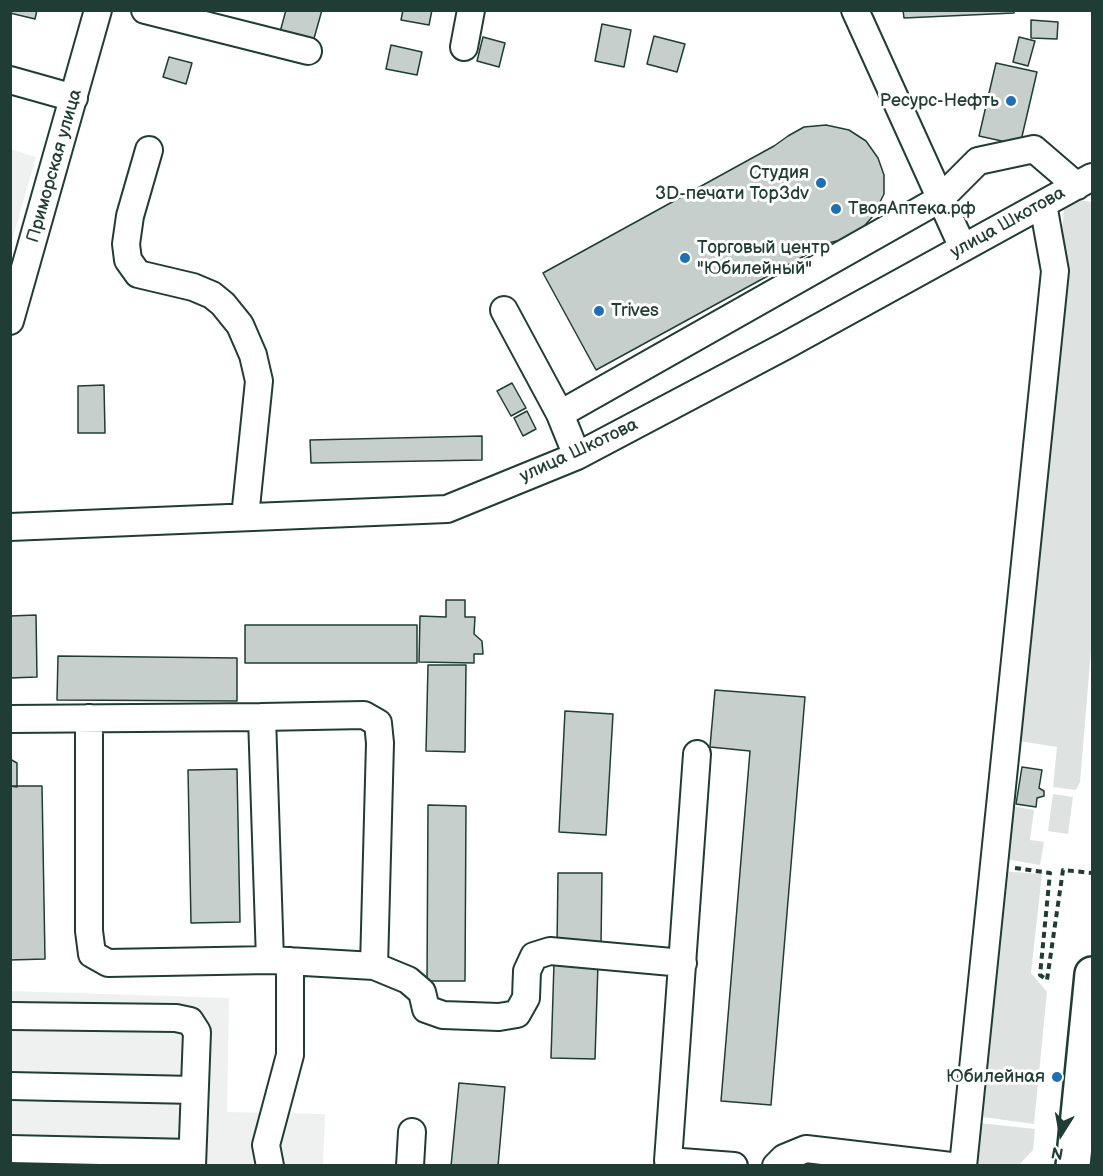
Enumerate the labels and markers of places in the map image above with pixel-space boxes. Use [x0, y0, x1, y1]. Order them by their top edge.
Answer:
place label: Ресурс-Нефть [880, 90, 999, 112]
marker: Ресурс-Нефть [1004, 94, 1018, 108]
place label: Студия 3D-печати Top3dv [655, 162, 809, 204]
marker: Студия 3D-печати Top3dv [814, 176, 828, 190]
place label: ТвояАптека.рф [848, 198, 976, 220]
marker: ТвояАптека.рф [829, 202, 843, 216]
place label: Торговый центр "Юбилейный" [697, 237, 830, 280]
marker: Торговый центр "Юбилейный" [678, 251, 692, 265]
place label: Trives [611, 300, 659, 322]
marker: Trives [592, 304, 606, 318]
place label: Юбилейная [946, 1066, 1045, 1088]
marker: Юбилейная [1050, 1070, 1064, 1084]

